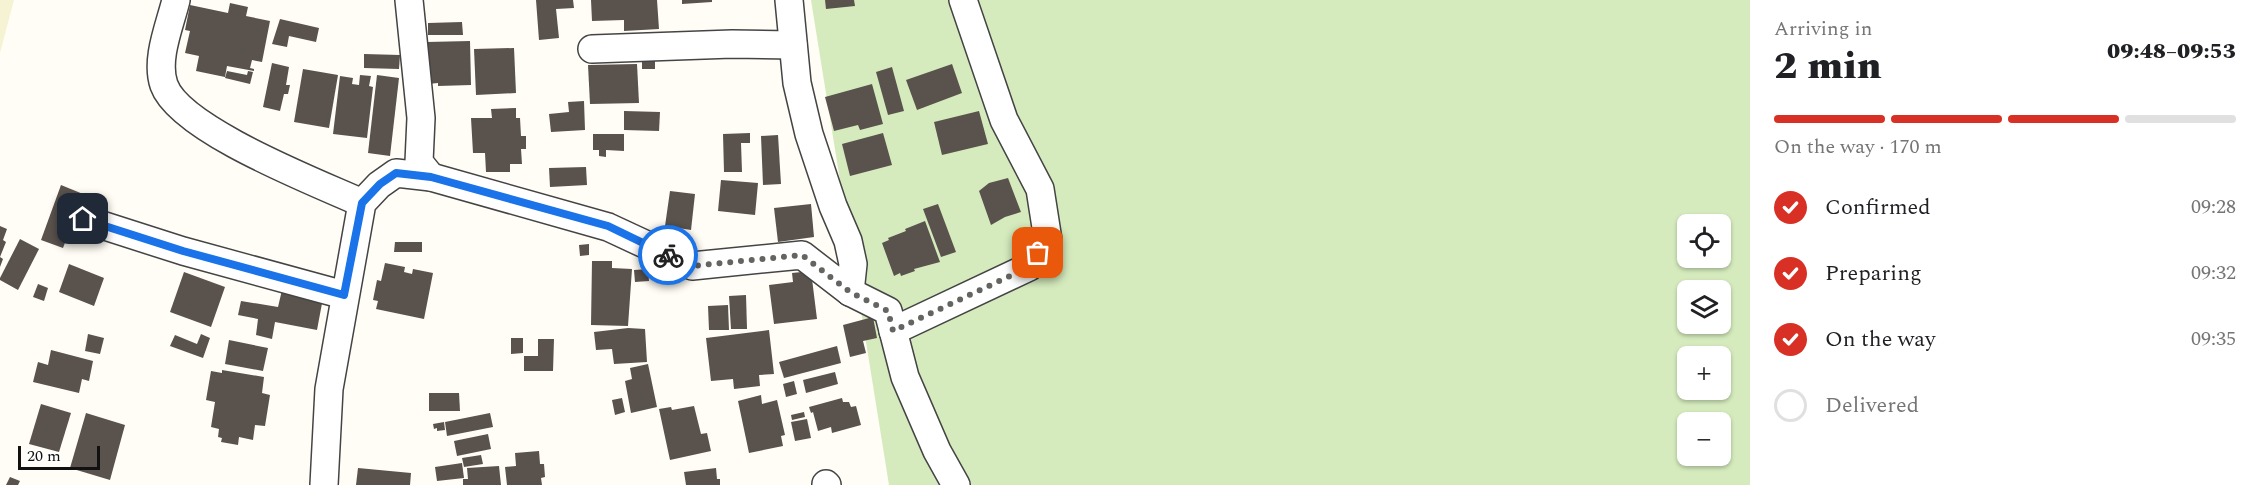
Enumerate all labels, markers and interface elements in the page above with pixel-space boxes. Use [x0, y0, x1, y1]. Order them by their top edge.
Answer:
text: Arriving in [1774, 14, 1872, 44]
text: 09:48–09:53 [2107, 35, 2236, 68]
text: 2 min [1774, 37, 1882, 96]
text: On the way · 170 m [1774, 132, 1942, 162]
icon: check [1774, 191, 1807, 224]
text: Confirmed [1825, 191, 1931, 224]
text: 09:28 [2191, 192, 2236, 222]
pin [57, 193, 108, 244]
icon: home [66, 202, 99, 235]
map controls [1677, 214, 1731, 466]
button: locate [1677, 214, 1731, 268]
courier [638, 225, 698, 285]
pin [1012, 227, 1063, 278]
icon: bag [1021, 236, 1054, 269]
icon: bike [652, 239, 685, 272]
icon: check [1774, 257, 1807, 290]
text: Preparing [1825, 257, 1922, 290]
text: 09:32 [2191, 258, 2236, 288]
button: layers [1677, 280, 1731, 334]
icon: check [1774, 323, 1807, 356]
text: On the way [1825, 323, 1936, 356]
text: 09:35 [2191, 324, 2236, 354]
button: + [1677, 346, 1731, 400]
text: Delivered [1825, 389, 1919, 422]
button: − [1677, 412, 1731, 466]
scale bar [18, 443, 100, 470]
text: 20 m [27, 444, 61, 468]

